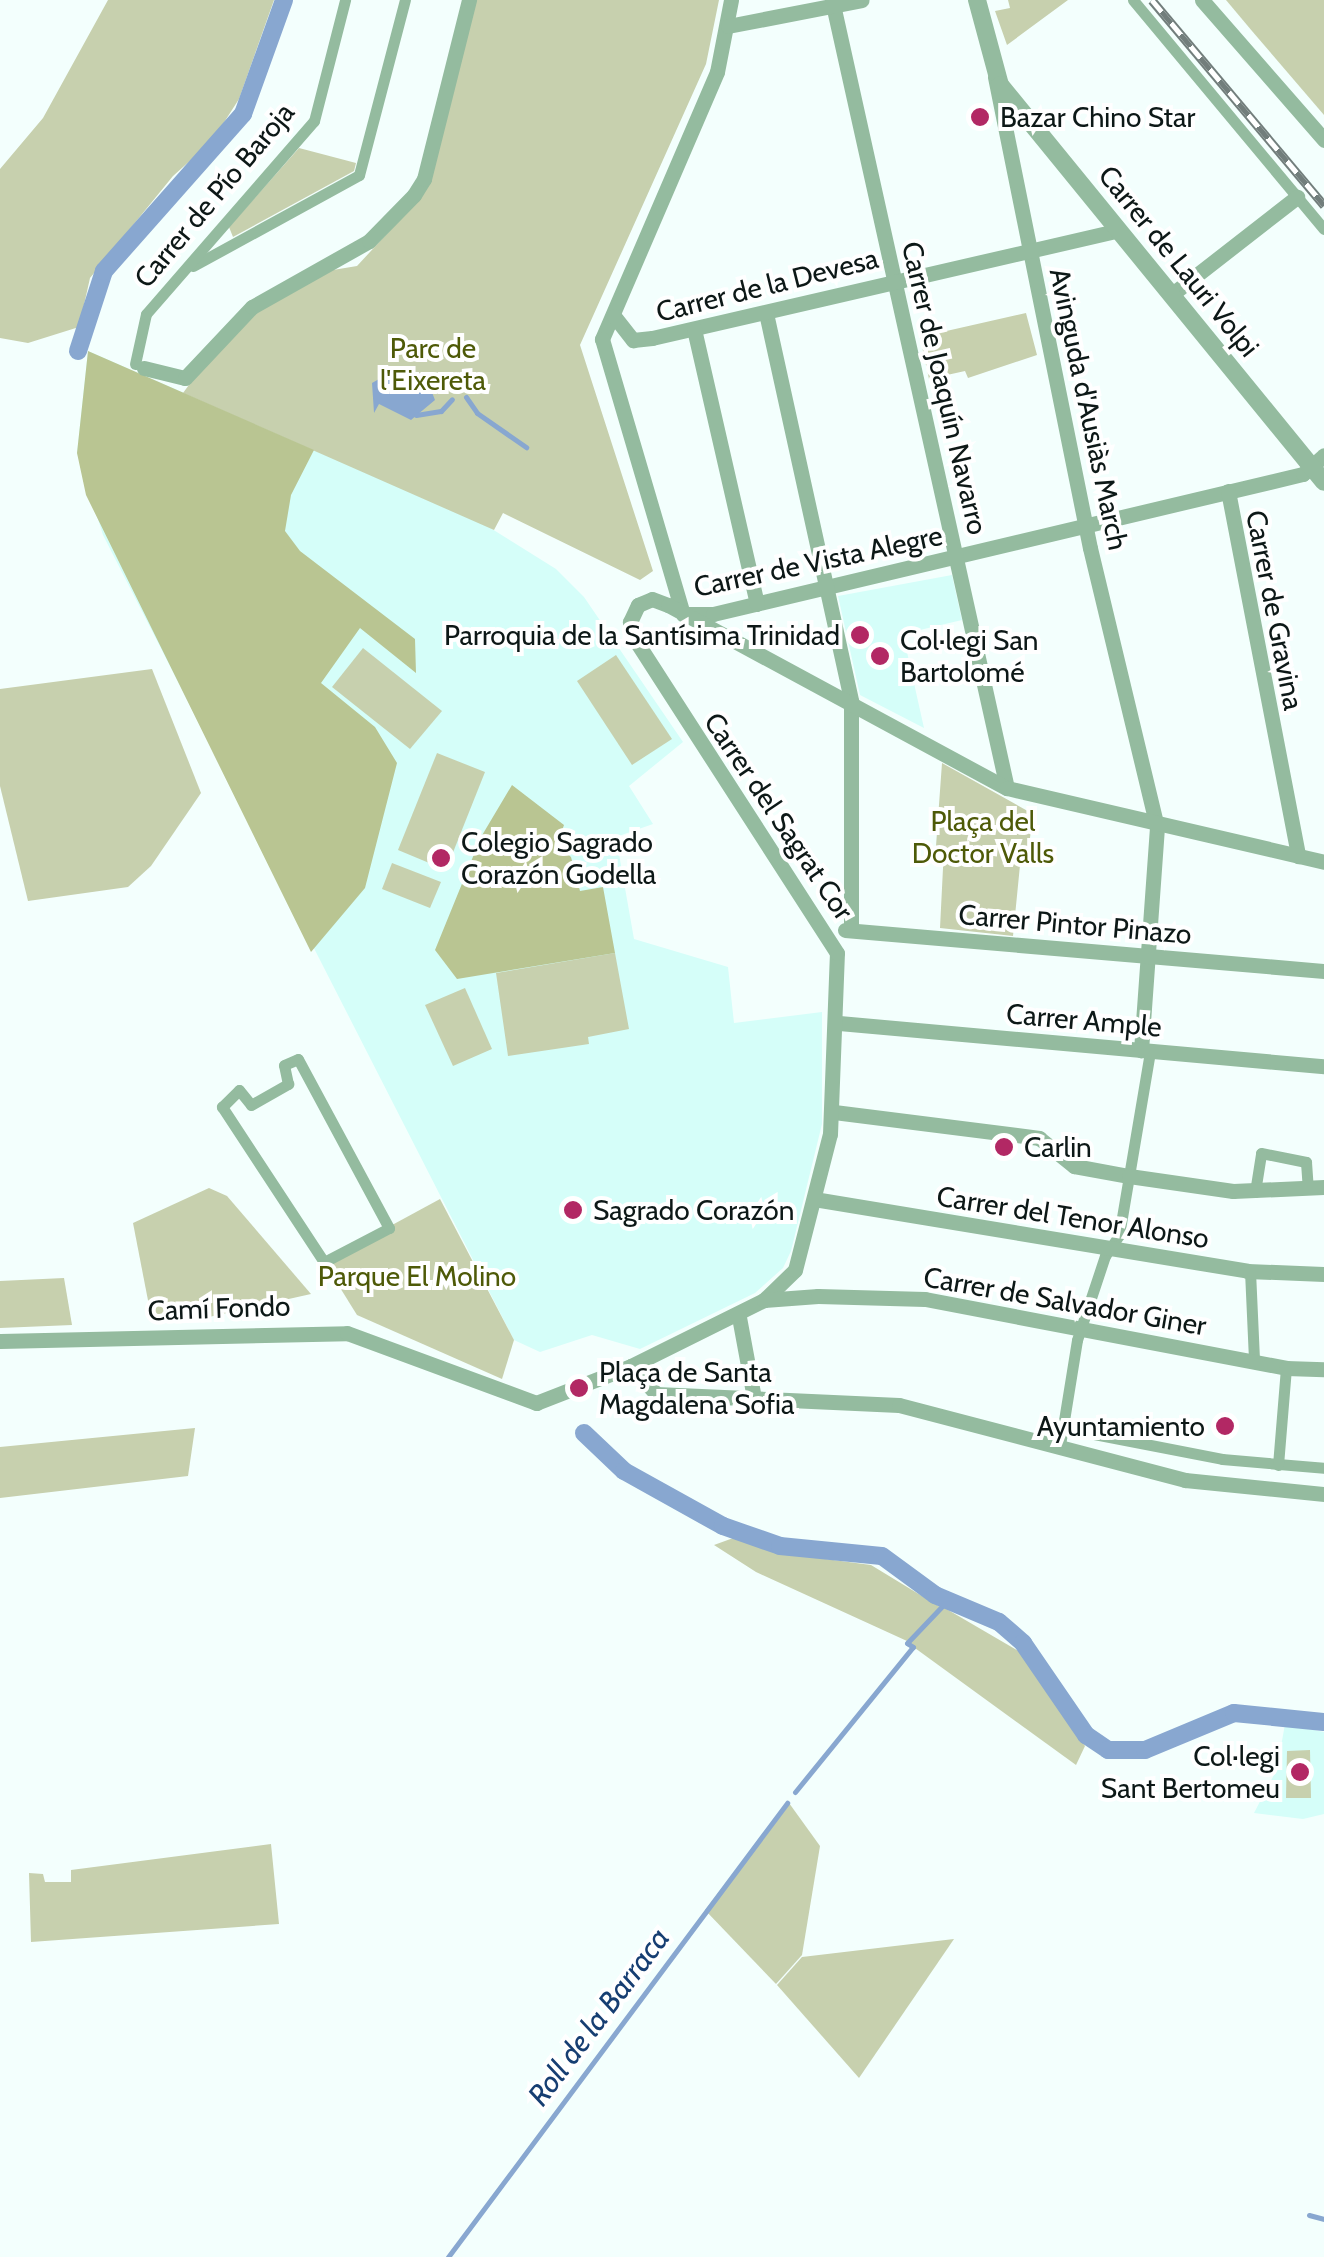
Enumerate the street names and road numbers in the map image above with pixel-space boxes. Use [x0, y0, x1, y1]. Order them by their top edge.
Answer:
street label: Carrer de Pío Baroja [127, 96, 301, 294]
street label: Carrer de Lauri Volpi [1092, 159, 1266, 363]
street label: Carrer de Joaquín Navarro [895, 238, 995, 538]
street label: Carrer de la Devesa [653, 241, 881, 329]
street label: Avinguda d'Ausiàs March [1043, 265, 1135, 553]
street label: Carrer de Gravina [1239, 507, 1311, 713]
street label: Carrer de Vista Alegre [691, 518, 945, 604]
street label: Carrer del Sagrat Cor [697, 706, 861, 926]
street label: Carrer Pintor Pinazo [957, 897, 1193, 951]
street label: Carrer Ample [1005, 996, 1163, 1044]
street label: Carrer del Tenor Alonso [935, 1179, 1211, 1255]
street label: Carrer de Salvador Giner [921, 1260, 1209, 1342]
street label: Camí Fondo [147, 1289, 291, 1327]

